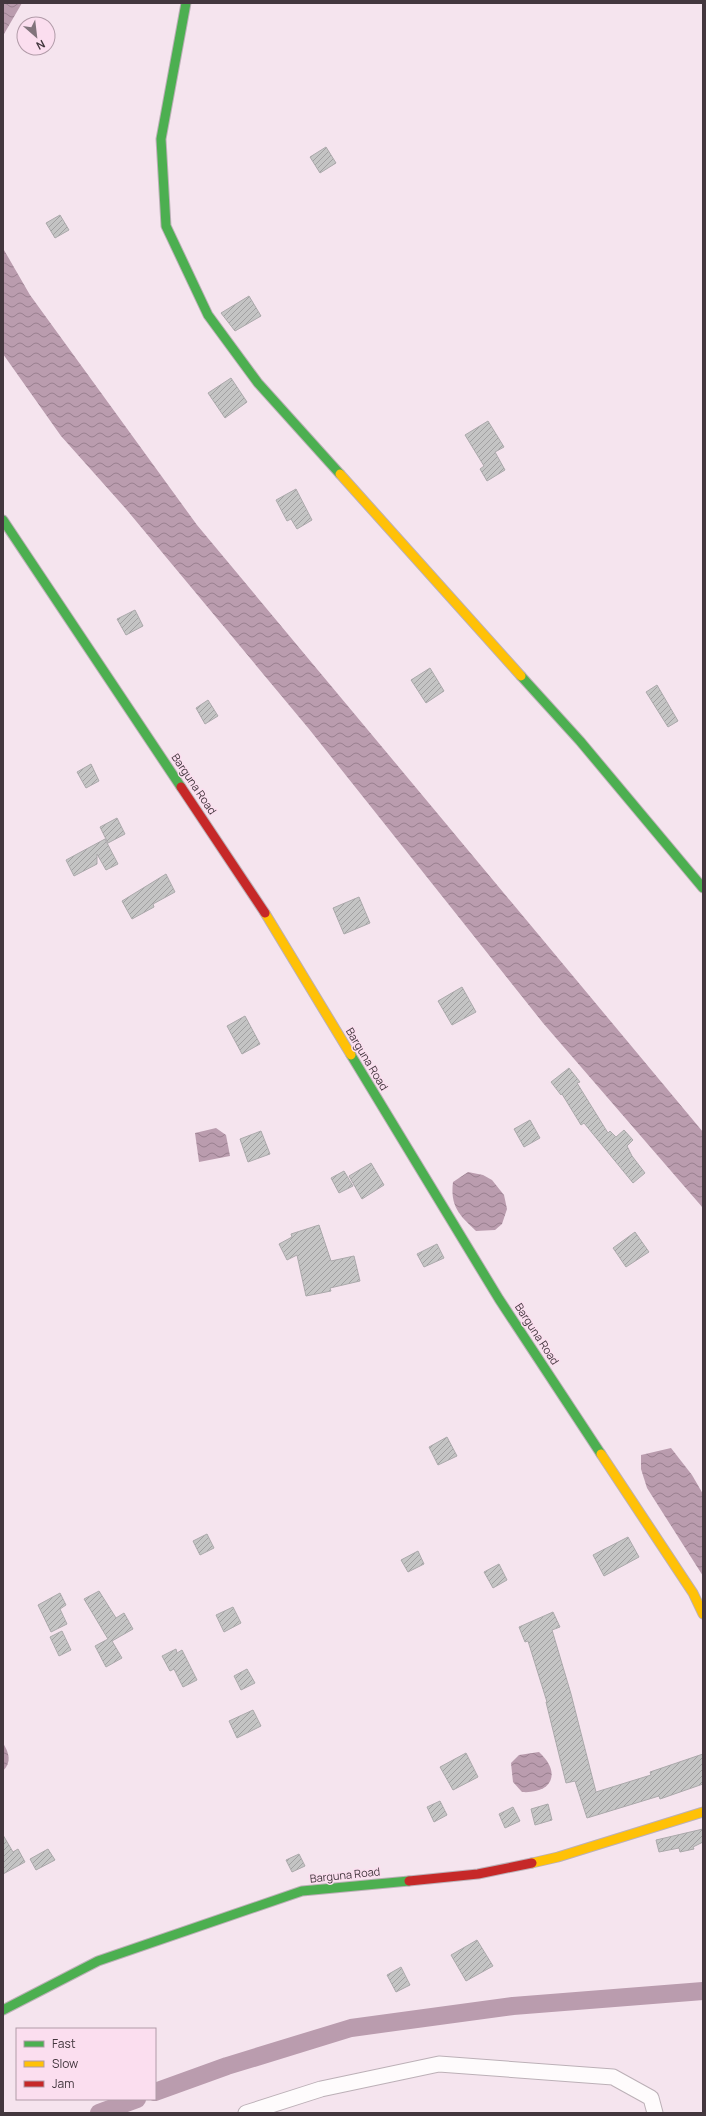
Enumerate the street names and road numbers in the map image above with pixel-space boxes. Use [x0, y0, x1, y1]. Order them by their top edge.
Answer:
street label: Barguna Road [168, 750, 220, 817]
street label: Barguna Road [343, 1025, 392, 1093]
street label: Barguna Road [512, 1300, 563, 1367]
street label: Barguna Road [309, 1863, 381, 1886]

